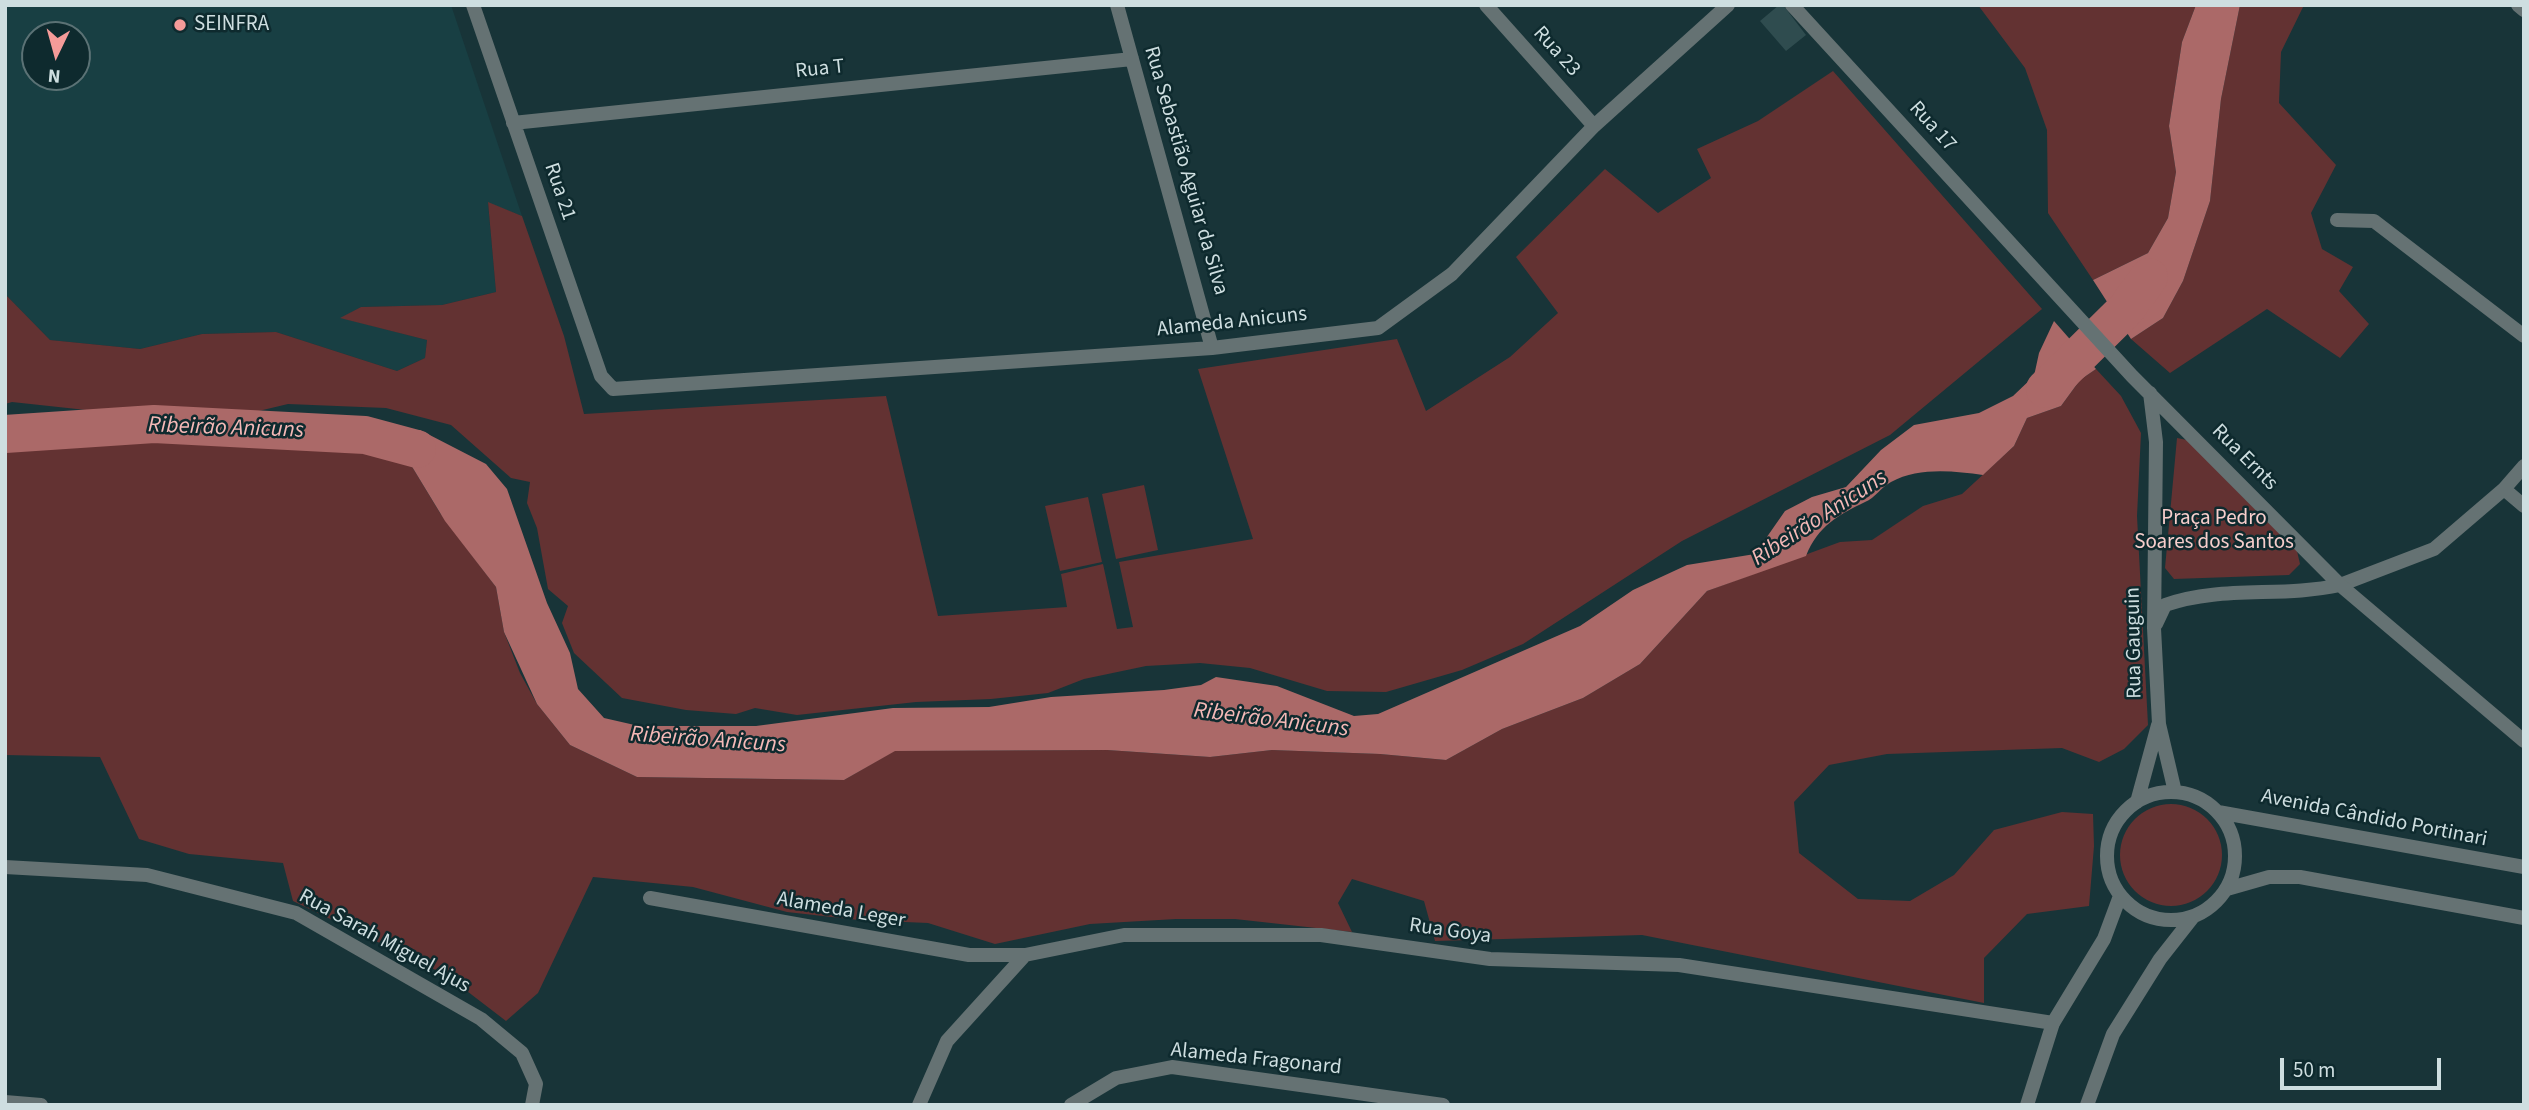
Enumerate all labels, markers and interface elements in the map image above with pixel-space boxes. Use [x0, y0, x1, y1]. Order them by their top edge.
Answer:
place label: SEINFRA [194, 12, 269, 38]
marker: SEINFRA [172, 17, 188, 33]
north arrow [21, 21, 91, 91]
street label: Rua 23 [1527, 22, 1585, 82]
street label: Rua Sebastião Aguiar da Silva [1137, 44, 1233, 298]
street label: Rua T [794, 55, 846, 85]
text: N [47, 61, 62, 89]
street label: Rua 17 [1903, 97, 1961, 157]
street label: Rua 21 [537, 160, 581, 224]
street label: Alameda Anicuns [1156, 303, 1308, 343]
water label: Ribeirão Anicuns [148, 412, 304, 446]
street label: Rua Ernts [2206, 420, 2282, 496]
water label: Ribeirão Anicuns [1747, 465, 1893, 573]
park label: Praça Pedro Soares dos Santos [2134, 506, 2294, 556]
street label: Rua Gauguin [2121, 587, 2149, 699]
water label: Ribeirão Anicuns [1192, 698, 1350, 744]
water label: Ribeirão Anicuns [629, 722, 787, 760]
street label: Avenida Cândido Portinari [2259, 785, 2489, 853]
street label: Rua Sarah Miguel Ajus [294, 884, 474, 1000]
street label: Alameda Leger [775, 887, 907, 935]
street label: Rua Goya [1407, 914, 1493, 950]
street label: Alameda Fragonard [1169, 1039, 1343, 1081]
scale bar [2284, 1044, 2445, 1088]
text: 50 m [2293, 1055, 2335, 1085]

